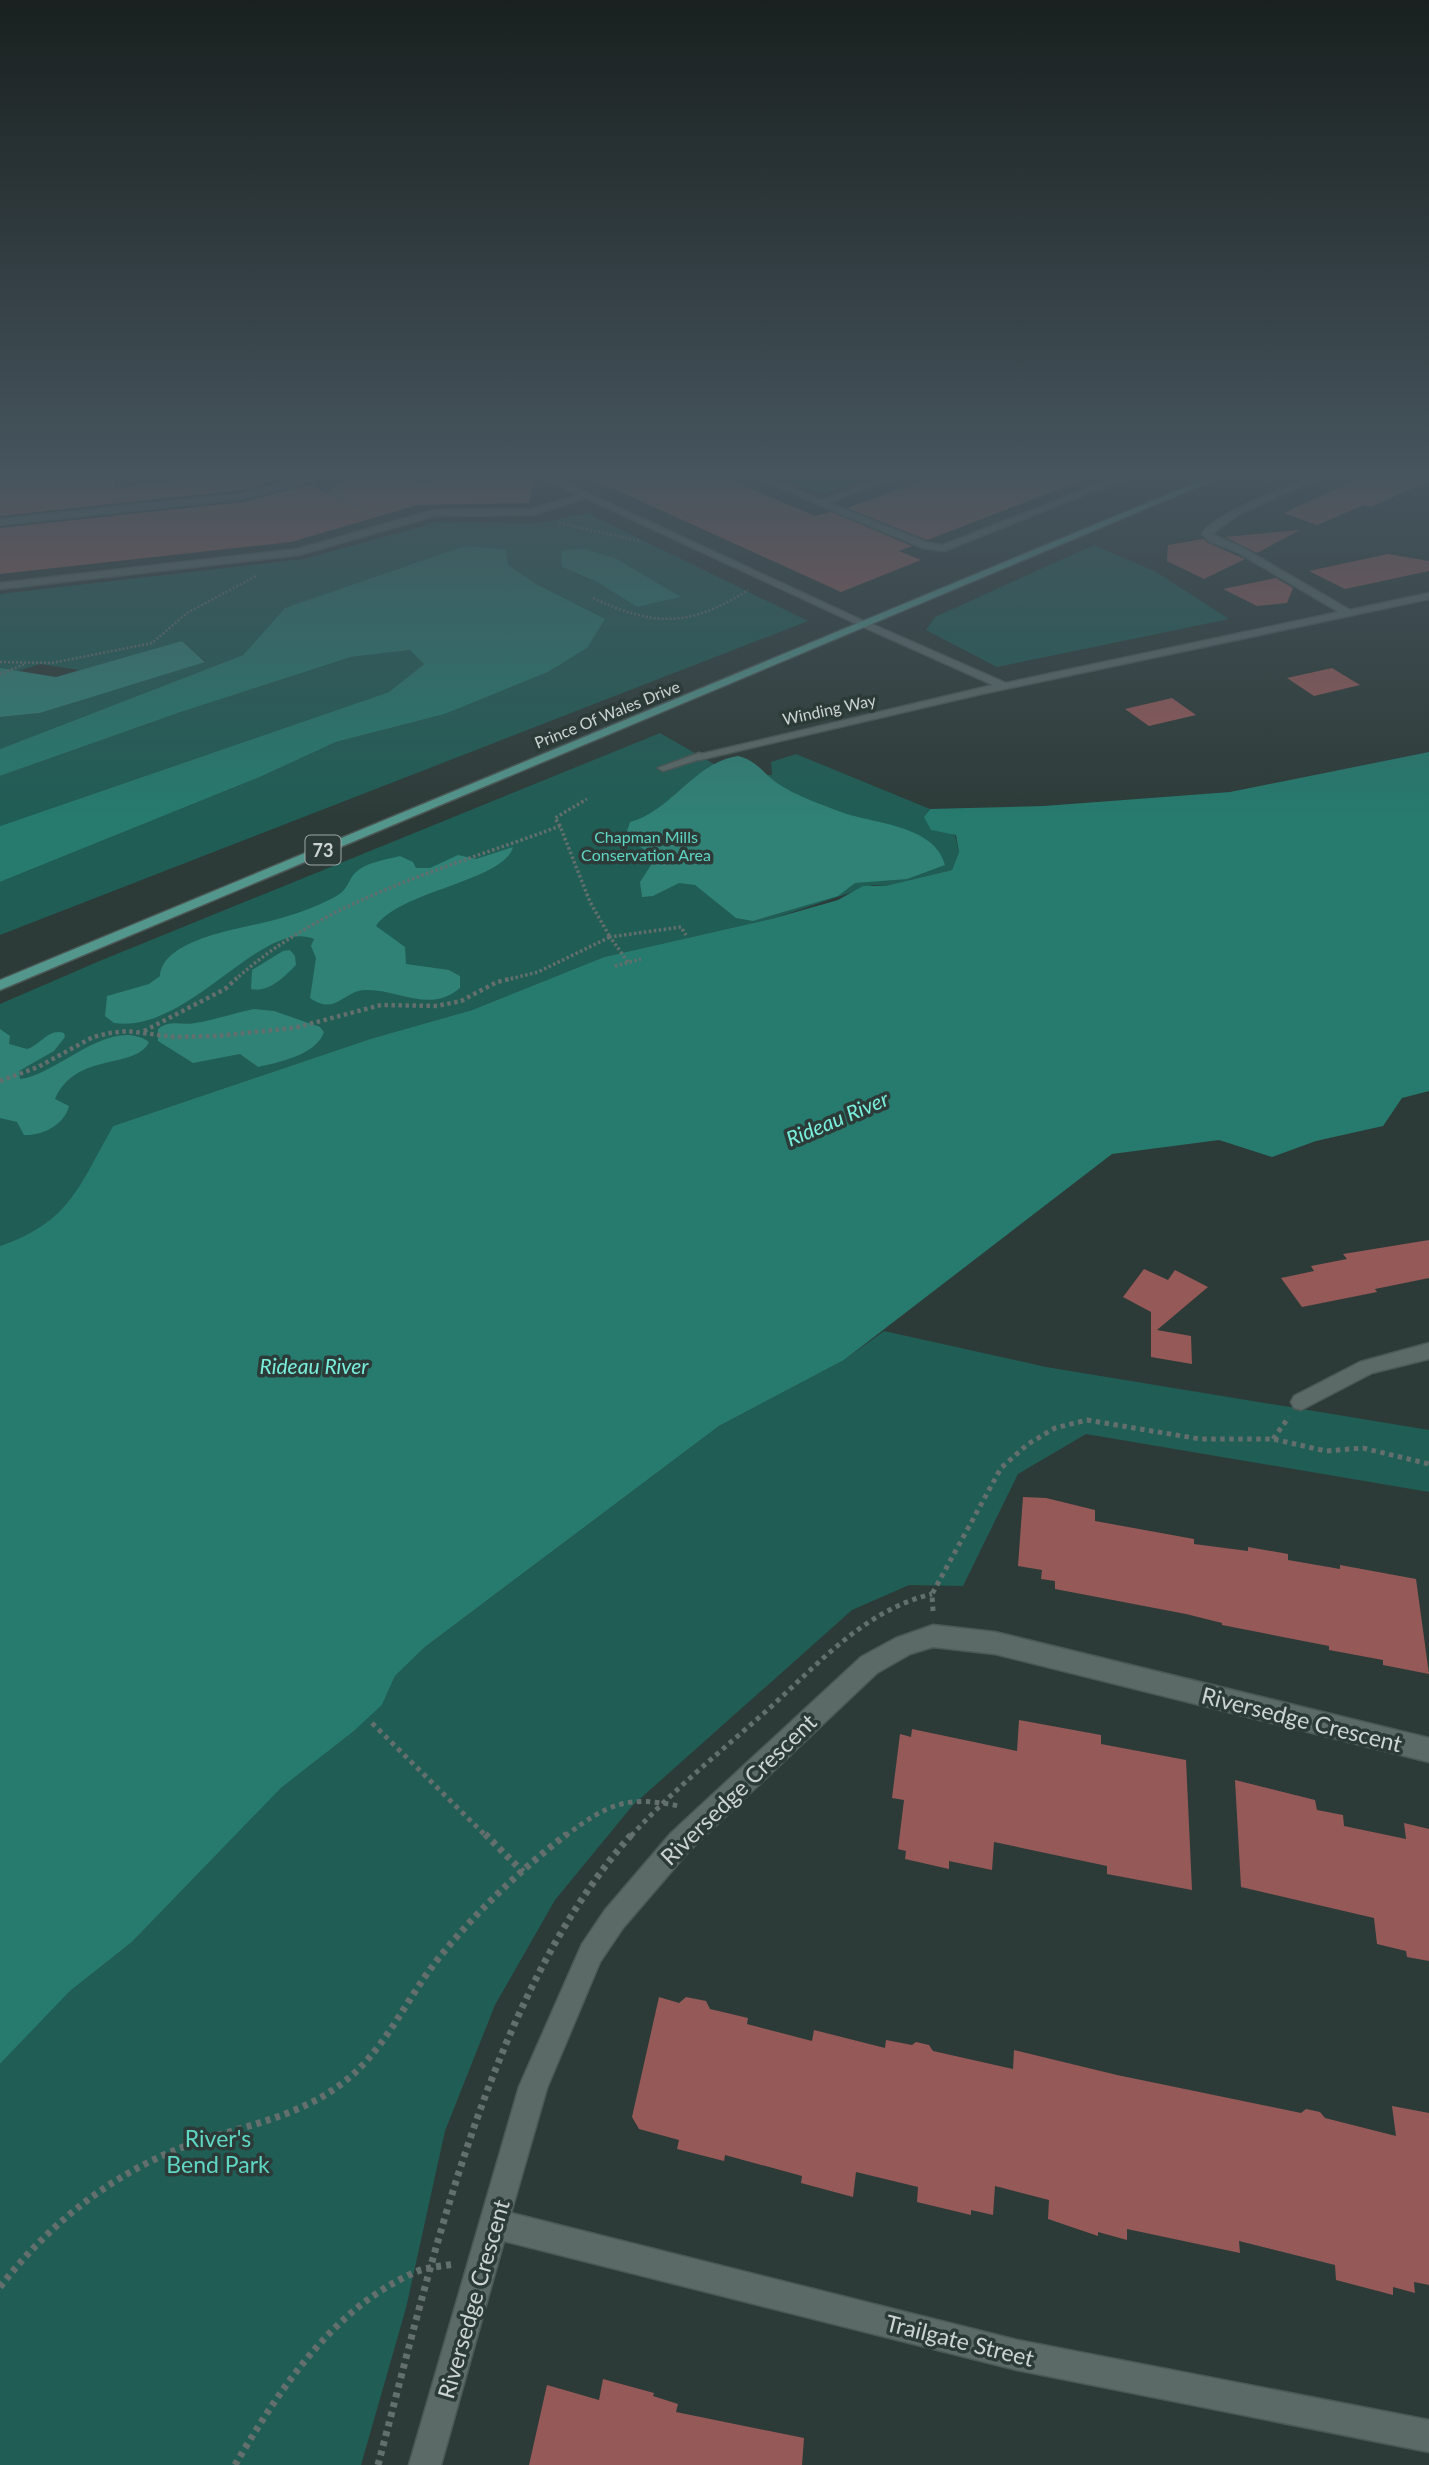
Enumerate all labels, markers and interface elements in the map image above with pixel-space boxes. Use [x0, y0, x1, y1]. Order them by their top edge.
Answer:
street label: Prince Of Wales Drive [532, 676, 682, 752]
street label: Winding Way [781, 690, 878, 728]
park label: Chapman Mills Conservation Area [581, 827, 711, 864]
road number: 73 [306, 836, 340, 864]
water label: Rideau River [782, 1085, 893, 1151]
water label: Rideau River [260, 1353, 369, 1378]
street label: Riversedge Crescent [1199, 1681, 1406, 1758]
street label: Riversedge Crescent [654, 1707, 822, 1871]
park label: River's Bend Park [166, 2124, 270, 2178]
street label: Riversedge Crescent [431, 2196, 515, 2402]
street label: Trailgate Street [883, 2308, 1038, 2372]

